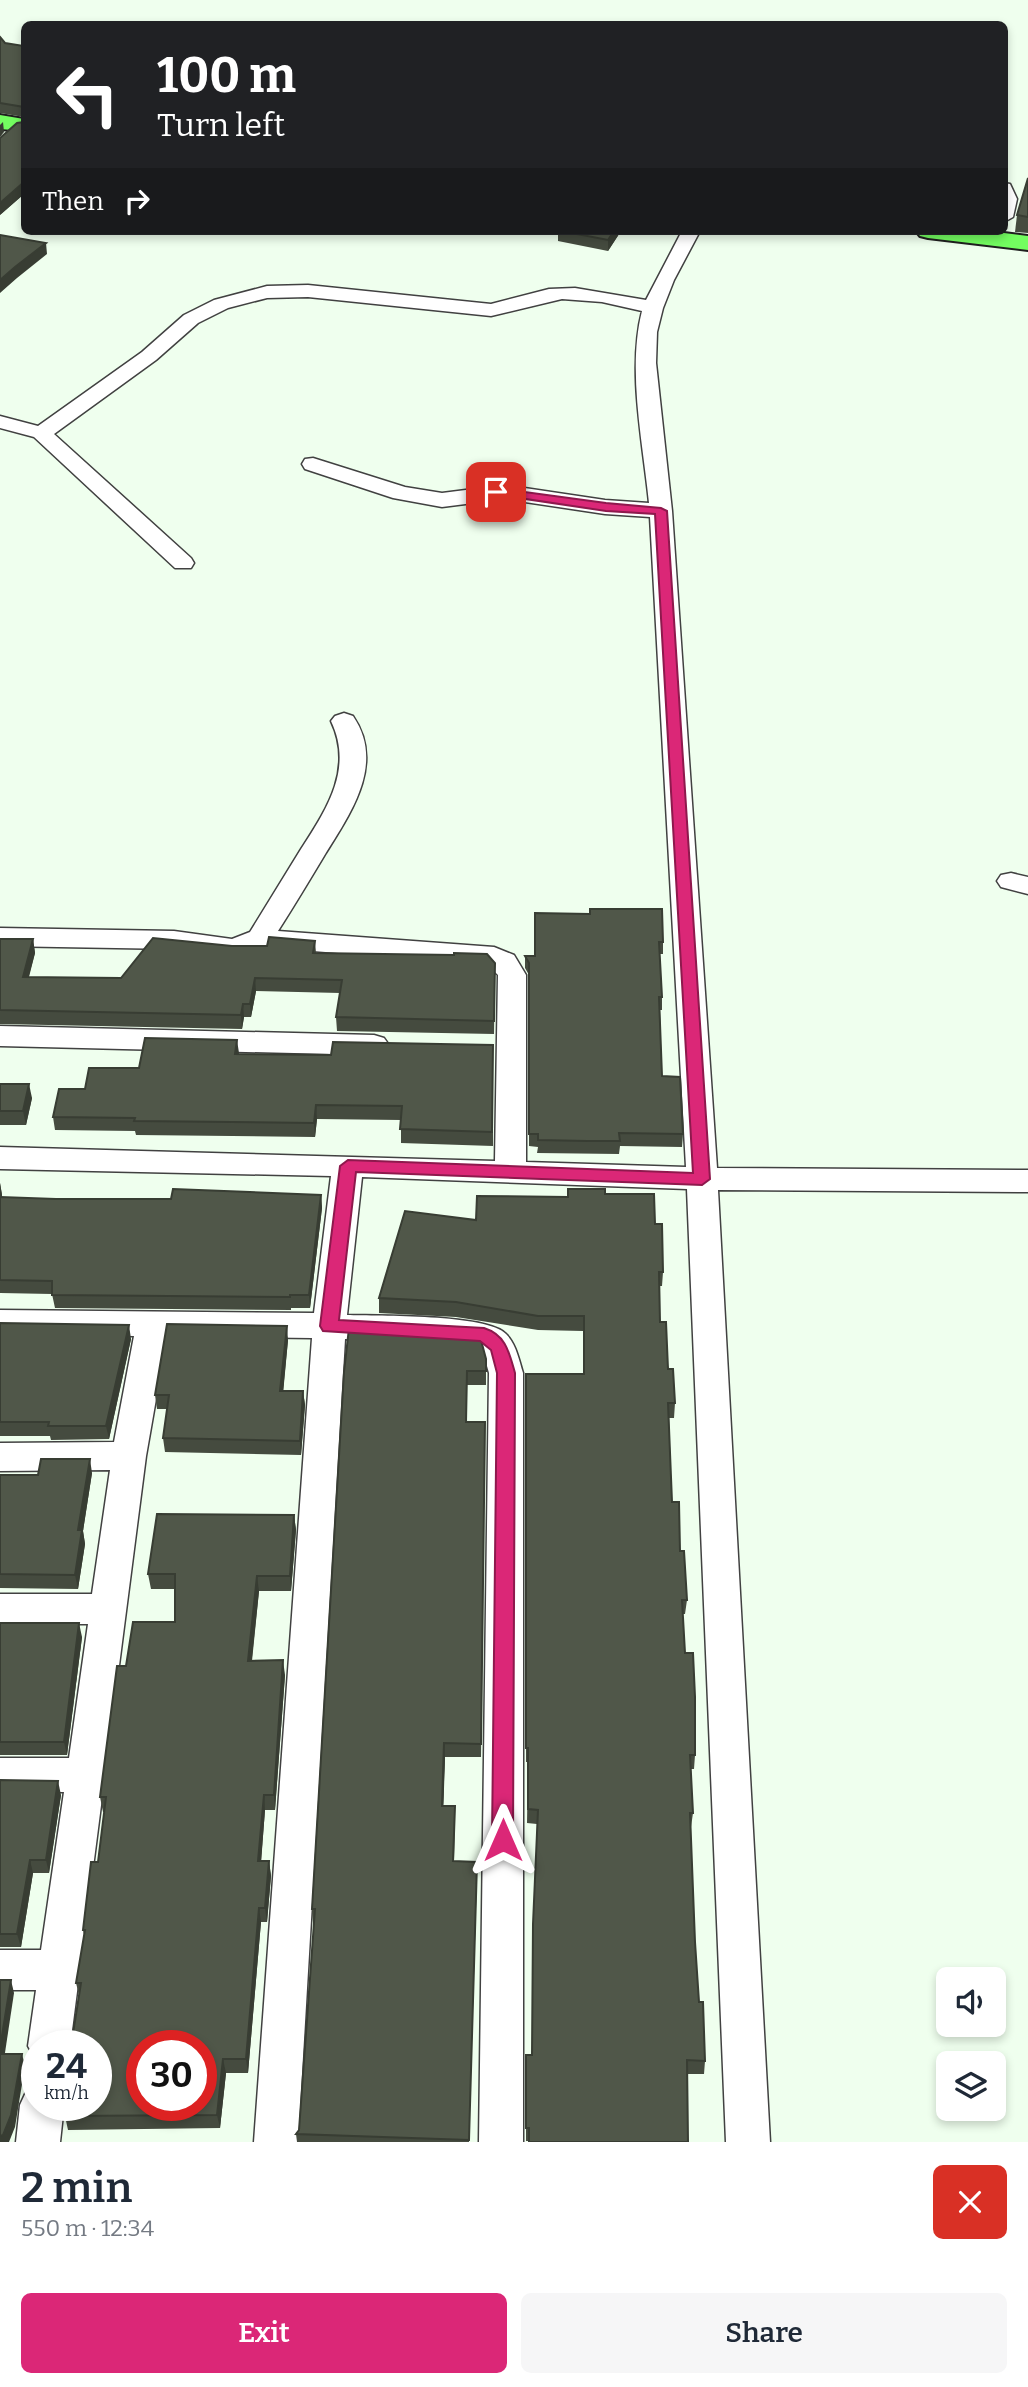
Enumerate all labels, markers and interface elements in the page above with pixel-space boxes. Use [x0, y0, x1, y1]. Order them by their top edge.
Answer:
text: 100 m [157, 46, 296, 105]
icon: left [42, 49, 133, 140]
text: Turn left [157, 106, 285, 144]
icon: right [118, 182, 156, 220]
text: Then [42, 186, 104, 217]
pin [466, 462, 526, 522]
icon: arrive [477, 473, 515, 511]
position arrow [466, 1803, 540, 1877]
map controls [936, 1967, 1006, 2121]
button: sound [936, 1967, 1006, 2037]
speed limit sign: 30 [126, 2030, 217, 2121]
text: 24 [46, 2045, 87, 2087]
button: layers [936, 2051, 1006, 2121]
text: km/h [44, 2082, 89, 2104]
text: 2 min [21, 2163, 132, 2213]
button: close [933, 2165, 1007, 2239]
text: 550 m · 12:34 [21, 2214, 154, 2242]
button: Exit [21, 2293, 507, 2373]
button: Share [521, 2293, 1007, 2373]

